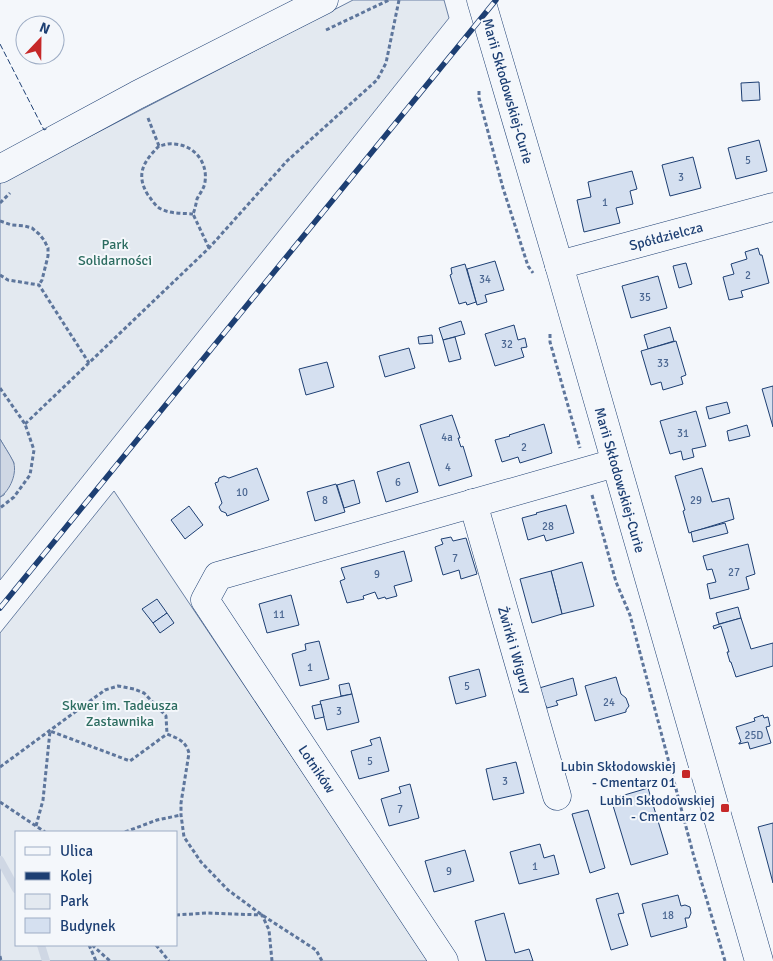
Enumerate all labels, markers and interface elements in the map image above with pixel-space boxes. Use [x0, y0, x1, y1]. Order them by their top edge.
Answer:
north arrow [15, 15, 65, 65]
street label: Marii Skłodowskiej-Curie [479, 16, 536, 166]
text: N [37, 19, 52, 38]
house number: 5 [745, 154, 751, 167]
house number: 3 [678, 171, 684, 184]
house number: 1 [602, 196, 608, 209]
street label: Spółdzielcza [627, 218, 705, 254]
park label: Park Solidarności [78, 236, 152, 269]
house number: 2 [745, 269, 751, 282]
house number: 34 [479, 273, 491, 286]
house number: 35 [639, 291, 651, 304]
house number: 32 [501, 338, 513, 351]
house number: 33 [657, 357, 669, 370]
street label: Marii Skłodowskiej-Curie [591, 405, 648, 555]
house number: 31 [677, 427, 689, 440]
house number: 4a [441, 431, 453, 444]
house number: 2 [521, 441, 527, 454]
house number: 4 [445, 461, 451, 474]
house number: 6 [395, 476, 401, 489]
house number: 10 [236, 486, 248, 499]
house number: 8 [322, 494, 328, 507]
house number: 29 [690, 494, 702, 507]
house number: 28 [542, 520, 554, 533]
house number: 7 [452, 552, 458, 565]
house number: 27 [728, 566, 740, 579]
house number: 9 [374, 568, 380, 581]
street label: Żwirki i Wigury [494, 604, 535, 696]
house number: 11 [273, 608, 285, 621]
house number: 1 [307, 661, 313, 674]
house number: 5 [464, 680, 470, 693]
house number: 24 [603, 696, 615, 709]
park label: Skwer im. Tadeusza Zastawnika [62, 697, 178, 730]
house number: 3 [336, 705, 342, 718]
house number: 25D [744, 729, 764, 742]
street label: Lotników [294, 742, 339, 797]
house number: 5 [367, 755, 373, 768]
place label: Lubin Skłodowskiej - Cmentarz 01 [561, 758, 676, 791]
marker: Lubin Skłodowskiej - Cmentarz 01 [680, 768, 692, 780]
house number: 3 [502, 775, 508, 788]
place label: Lubin Skłodowskiej - Cmentarz 02 [600, 792, 715, 825]
marker: Lubin Skłodowskiej - Cmentarz 02 [719, 802, 731, 814]
house number: 7 [397, 803, 403, 816]
legend [15, 831, 178, 946]
text: Ulica [60, 842, 93, 860]
house number: 1 [532, 860, 538, 873]
house number: 9 [446, 865, 452, 878]
text: Kolej [60, 867, 92, 885]
text: Park [60, 892, 89, 910]
house number: 18 [662, 909, 674, 922]
text: Budynek [60, 917, 116, 935]

